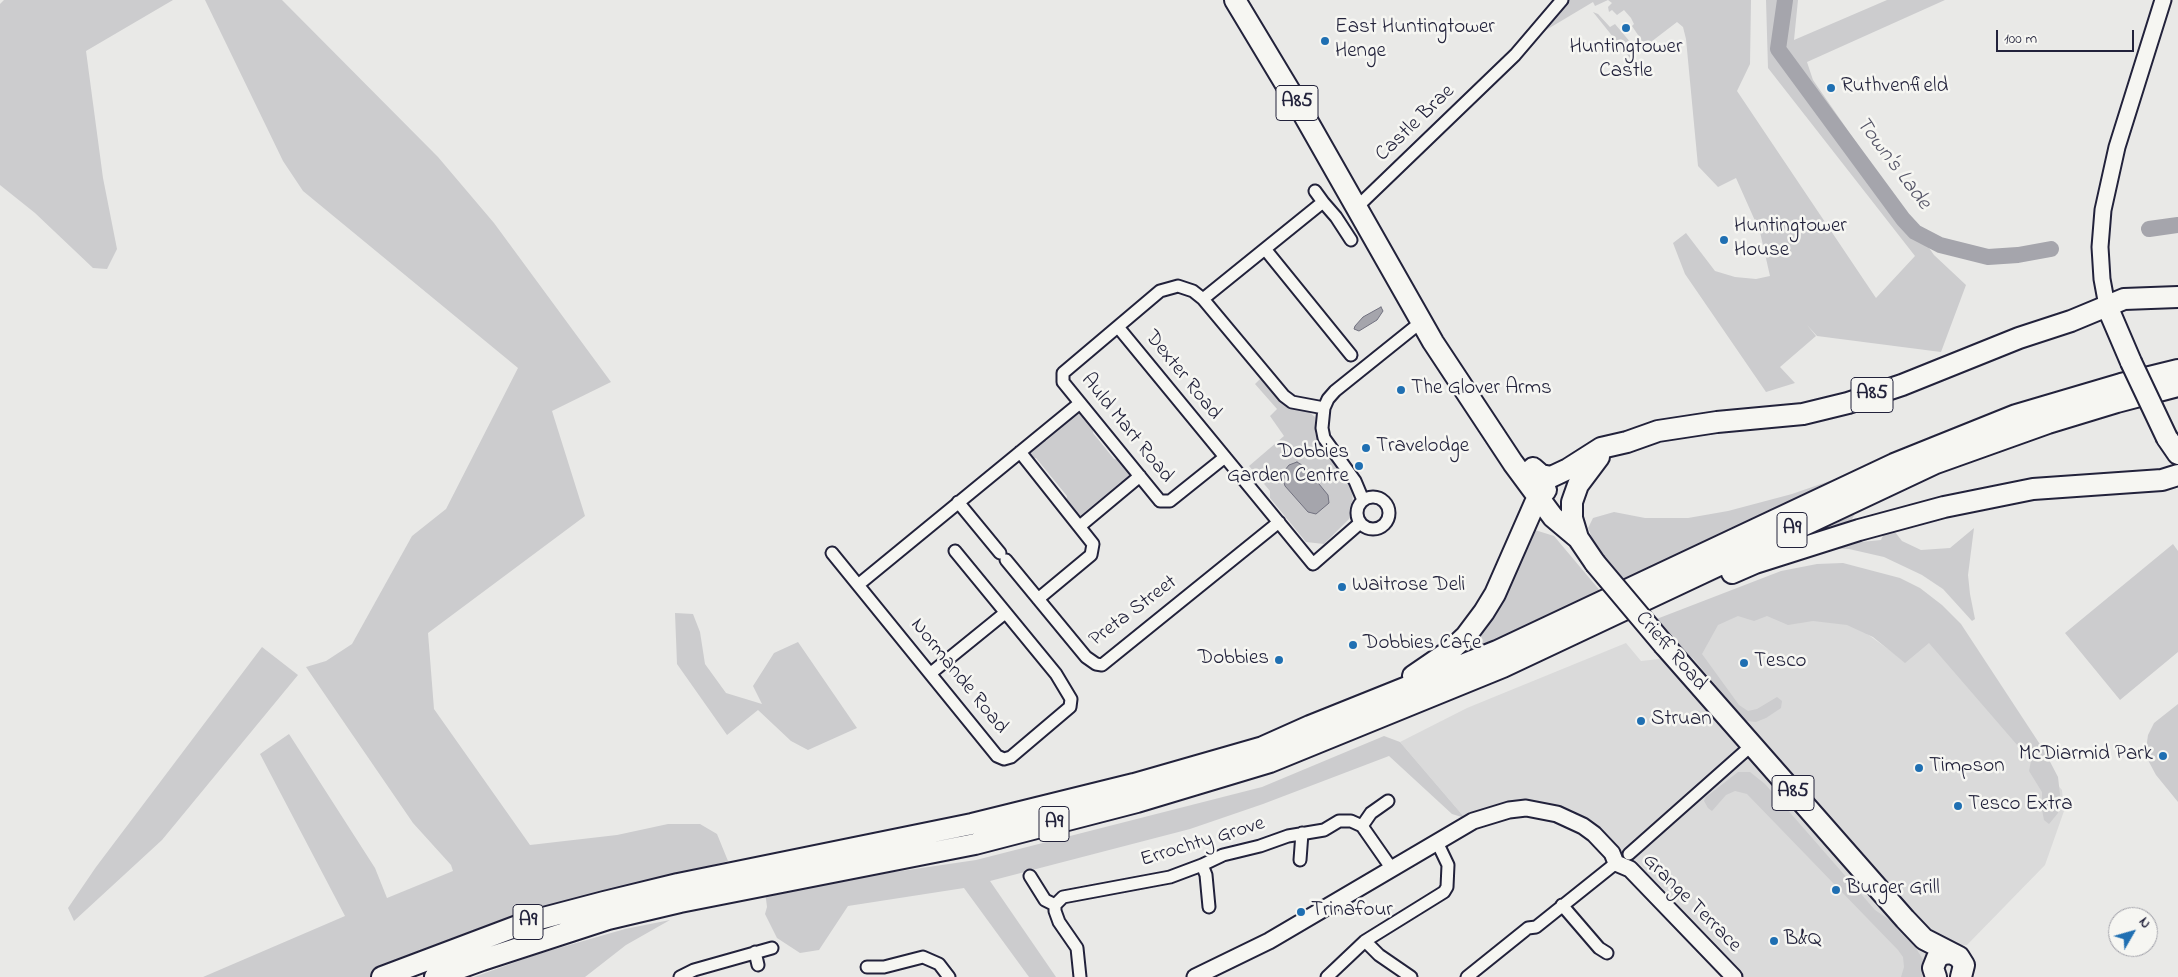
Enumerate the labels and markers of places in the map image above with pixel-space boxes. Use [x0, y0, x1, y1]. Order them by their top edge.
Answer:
place label: East Huntingtower Henge [1335, 16, 1495, 66]
marker: Huntingtower Castle [1620, 22, 1632, 34]
marker: East Huntingtower Henge [1319, 35, 1331, 47]
place label: Huntingtower Castle [1570, 36, 1682, 86]
place label: Ruthvenfield [1841, 75, 1948, 101]
marker: Ruthvenfield [1825, 82, 1837, 94]
place label: Huntingtower House [1734, 215, 1847, 265]
marker: Huntingtower House [1718, 234, 1730, 246]
place label: The Glover Arms [1411, 377, 1552, 403]
marker: The Glover Arms [1395, 384, 1407, 396]
place label: Travelodge [1376, 435, 1469, 461]
place label: Dobbies Garden Centre [1227, 441, 1349, 491]
marker: Travelodge [1360, 442, 1372, 454]
marker: Dobbies Garden Centre [1353, 460, 1365, 472]
place label: Waitrose Deli [1352, 574, 1465, 600]
marker: Waitrose Deli [1336, 581, 1348, 593]
place label: Dobbies Cafe [1363, 632, 1481, 658]
marker: Dobbies Cafe [1347, 639, 1359, 651]
place label: Dobbies [1198, 647, 1269, 673]
place label: Tesco [1754, 650, 1806, 676]
marker: Dobbies [1273, 654, 1285, 666]
marker: Tesco [1738, 657, 1750, 669]
place label: Struan [1651, 708, 1712, 734]
marker: Struan [1635, 715, 1647, 727]
place label: McDiarmid Park [2019, 743, 2153, 769]
marker: McDiarmid Park [2157, 750, 2169, 762]
place label: Timpson [1929, 755, 2004, 781]
marker: Timpson [1913, 762, 1925, 774]
place label: Tesco Extra [1968, 793, 2073, 819]
marker: Tesco Extra [1952, 800, 1964, 812]
place label: Burger Grill [1846, 877, 1940, 903]
marker: Burger Grill [1830, 884, 1842, 896]
place label: Trinafour [1311, 899, 1393, 925]
marker: Trinafour [1295, 906, 1307, 918]
place label: B&Q [1784, 928, 1821, 954]
marker: B&Q [1768, 935, 1780, 947]

